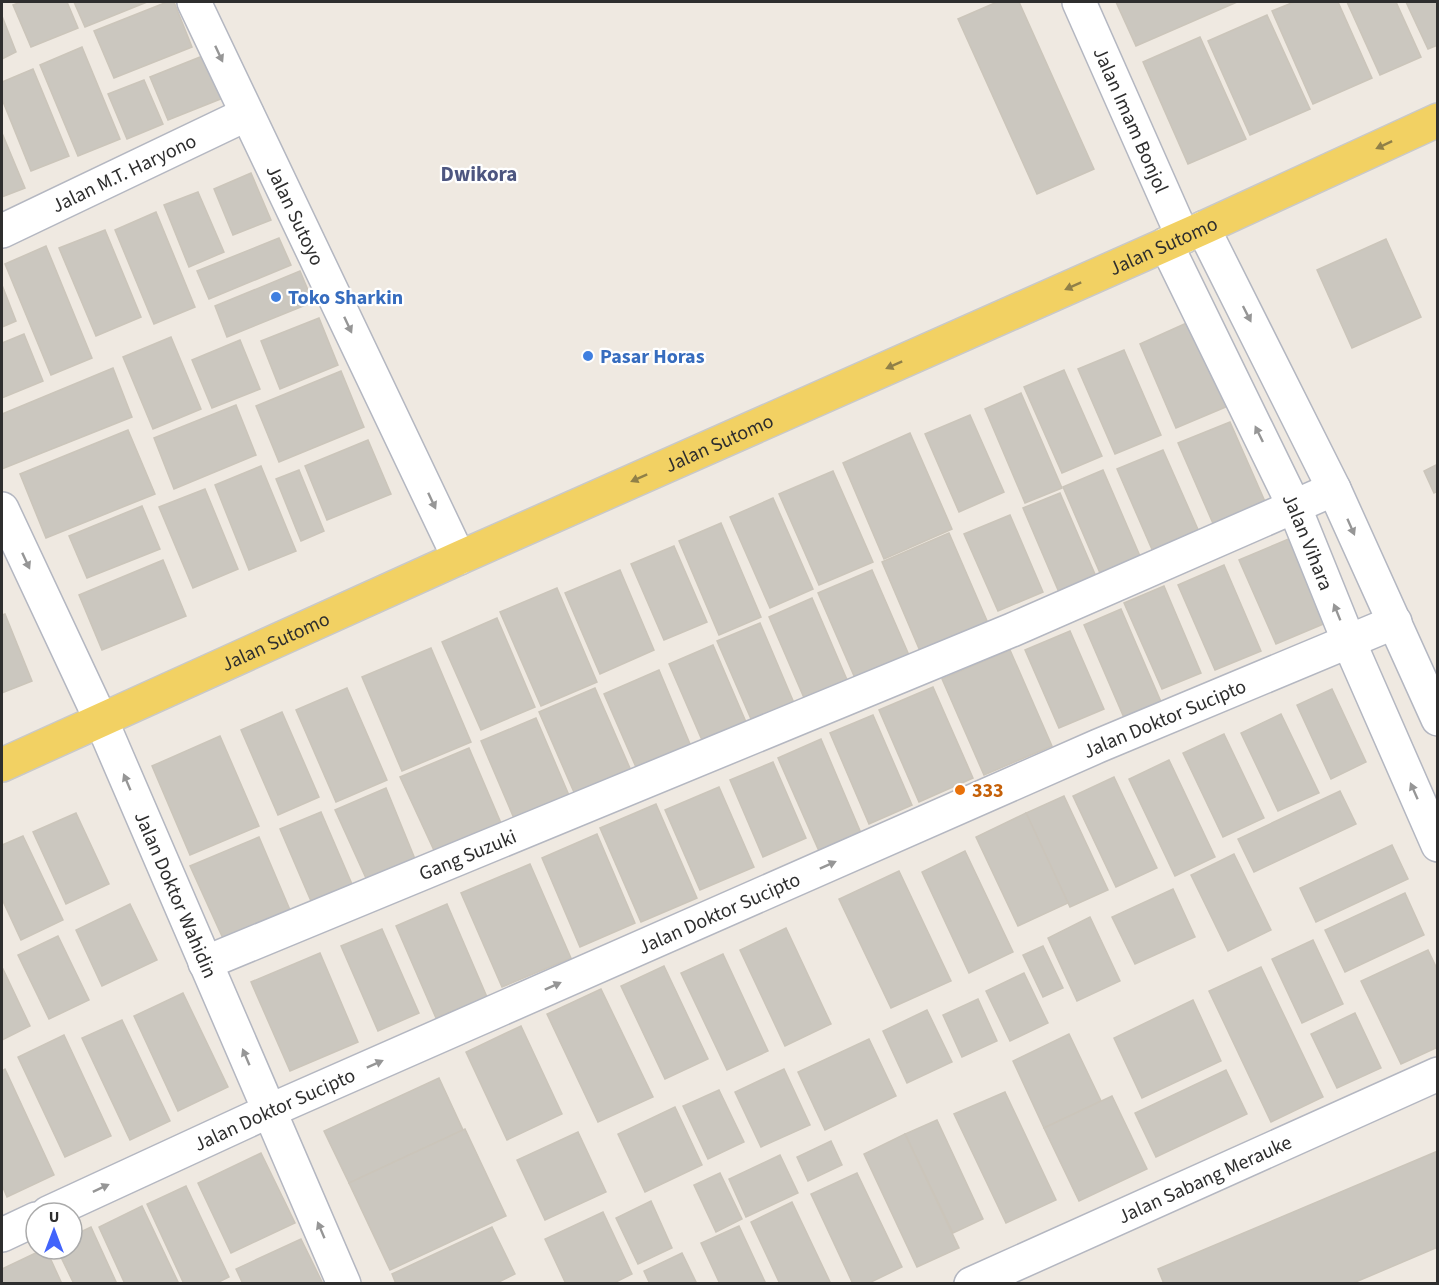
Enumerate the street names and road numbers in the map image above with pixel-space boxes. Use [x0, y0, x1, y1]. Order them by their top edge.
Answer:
street label: Jalan Imam Bonjol [1086, 43, 1175, 198]
street label: Jalan M.T. Haryono [47, 127, 201, 220]
street label: Jalan Sutoyo [259, 160, 331, 271]
street label: Jalan Sutomo [1105, 210, 1222, 283]
street label: Jalan Sutomo [661, 407, 778, 480]
street label: Jalan Vihara [1275, 489, 1340, 595]
street label: Jalan Sutomo [217, 605, 334, 679]
street label: Jalan Doktor Sucipto [1079, 673, 1251, 766]
street label: Jalan Doktor Wahidin [127, 807, 224, 983]
street label: Gang Suzuki [415, 823, 521, 888]
street label: Jalan Doktor Sucipto [634, 866, 805, 962]
street label: Jalan Doktor Sucipto [189, 1062, 360, 1159]
street label: Jalan Sabang Merauke [1113, 1129, 1296, 1231]

